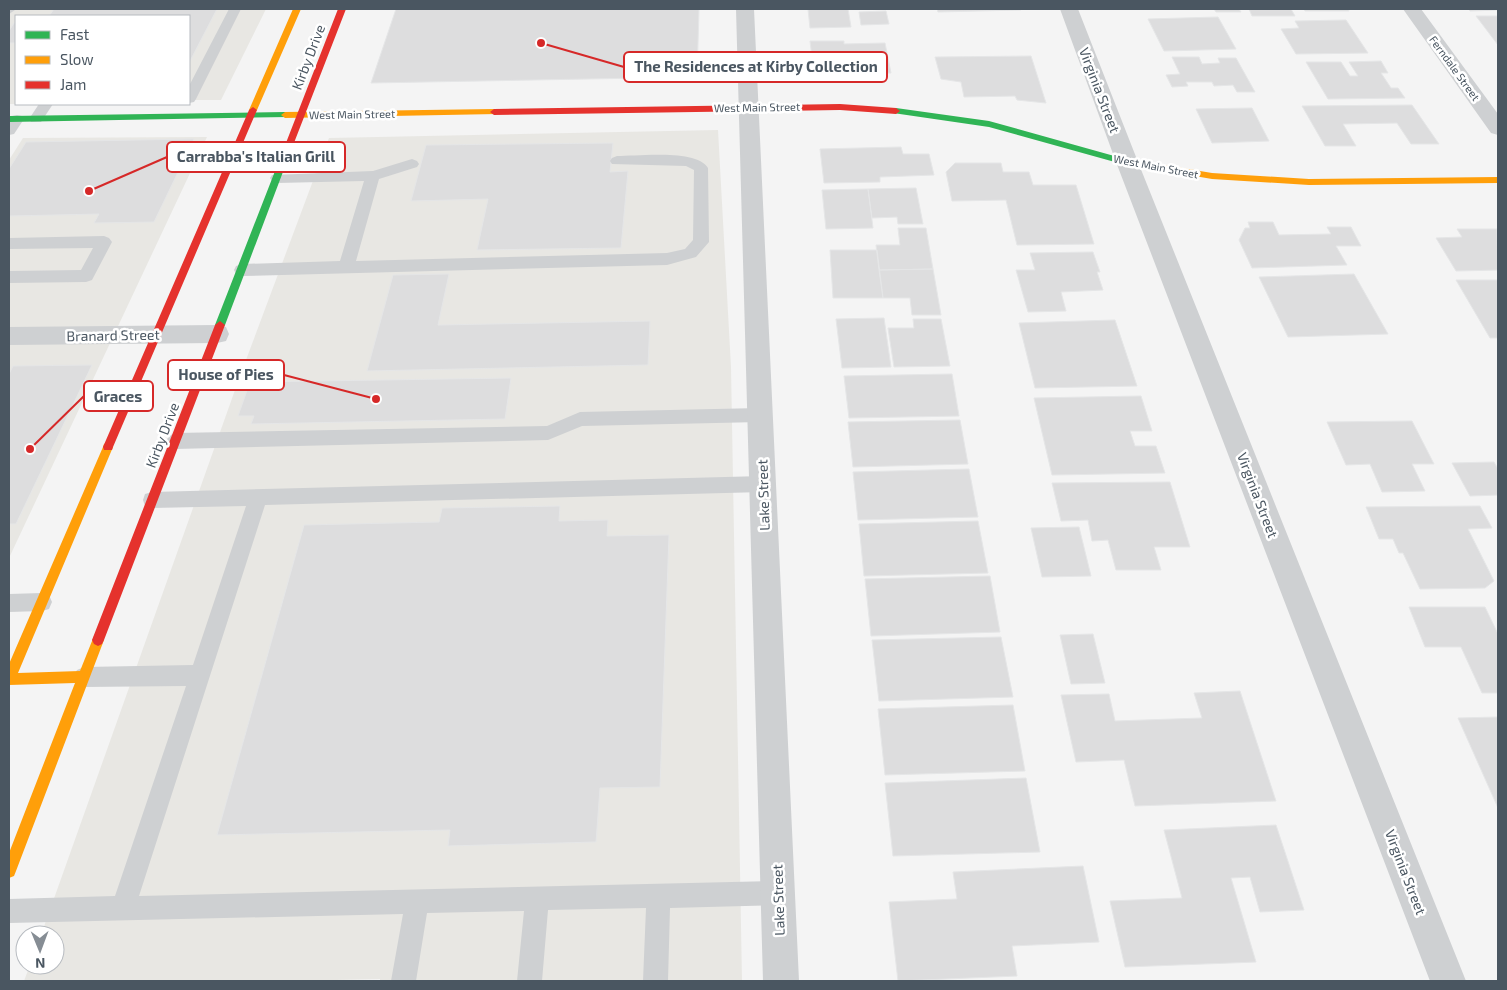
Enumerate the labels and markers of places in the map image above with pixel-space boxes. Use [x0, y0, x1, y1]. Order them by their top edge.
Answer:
callout: The Residences at Kirby Collection [624, 52, 887, 82]
callout: Carrabba's Italian Grill [167, 142, 345, 172]
callout: House of Pies [168, 360, 284, 390]
callout: Graces [84, 381, 153, 411]

